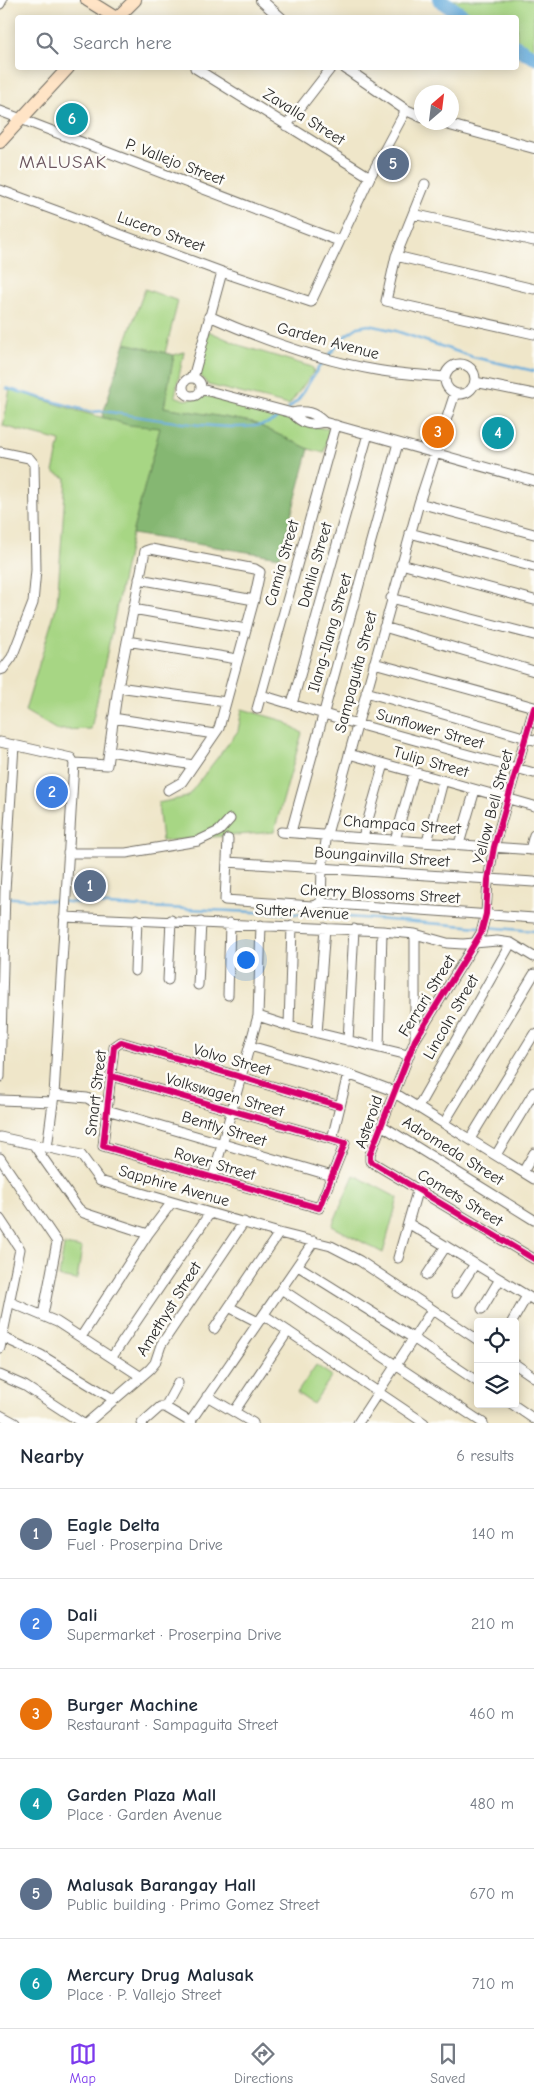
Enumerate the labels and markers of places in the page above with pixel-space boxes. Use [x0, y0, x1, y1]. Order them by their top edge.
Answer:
pin: 6 [56, 100, 88, 138]
pin: 5 [377, 145, 409, 183]
pin: 3 [422, 413, 454, 451]
pin: 4 [482, 414, 514, 452]
pin: 2 [36, 773, 68, 811]
pin: 1 [74, 867, 106, 905]

